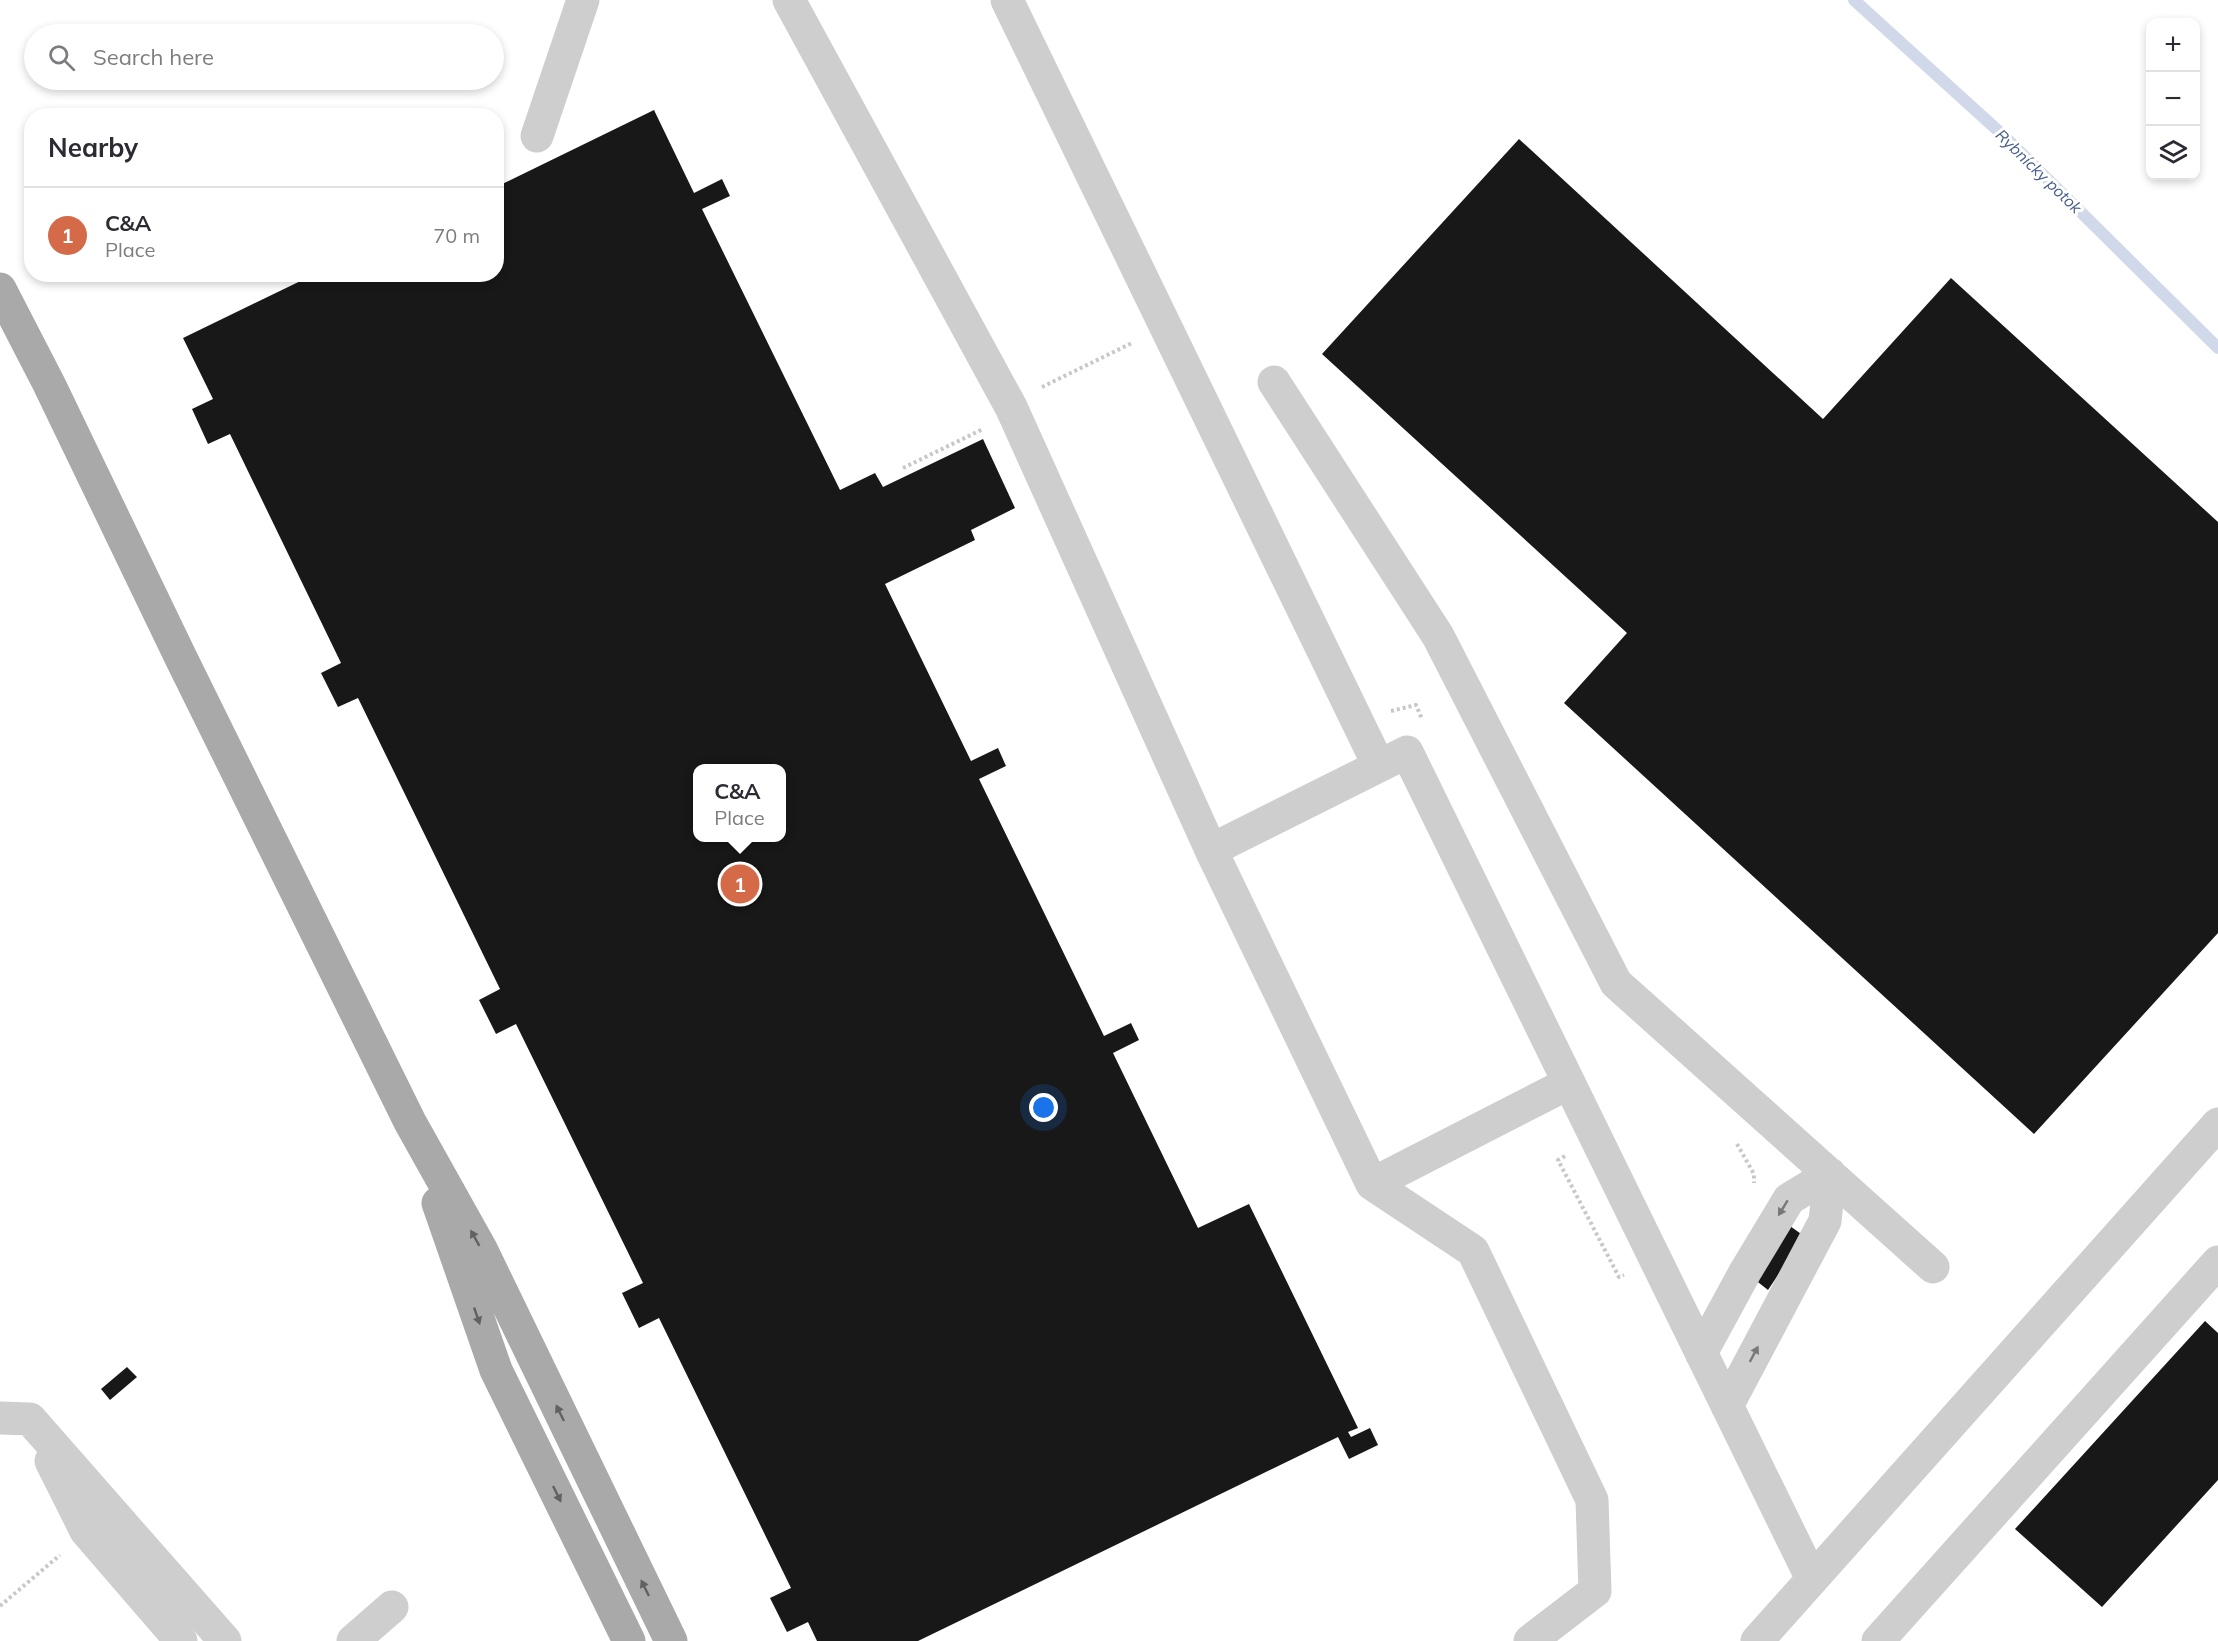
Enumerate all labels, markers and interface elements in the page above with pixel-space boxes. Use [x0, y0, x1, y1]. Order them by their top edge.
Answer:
map controls [2146, 18, 2200, 180]
button: + [2146, 18, 2200, 72]
search box [24, 24, 504, 90]
icon: search [45, 41, 78, 74]
text: Search here [93, 43, 214, 71]
button: − [2146, 72, 2200, 126]
water label: Rybnícky potok [1992, 125, 2087, 218]
button: layers [2146, 126, 2200, 180]
text: Nearby [48, 131, 138, 164]
text: C&A [105, 209, 151, 237]
text: 1 [62, 223, 74, 248]
text: 70 m [433, 223, 480, 248]
text: Place [105, 237, 155, 262]
popup [693, 764, 786, 842]
text: C&A [714, 777, 761, 805]
text: Place [714, 805, 765, 830]
pin: 1 [720, 862, 760, 906]
your location [1029, 1093, 1058, 1122]
one-way arrow [1778, 1200, 1789, 1216]
one-way arrow [470, 1229, 480, 1246]
one-way arrow [473, 1308, 483, 1326]
one-way arrow [1749, 1346, 1759, 1363]
one-way arrow [556, 1404, 565, 1421]
one-way arrow [552, 1486, 561, 1503]
one-way arrow [641, 1580, 650, 1597]

